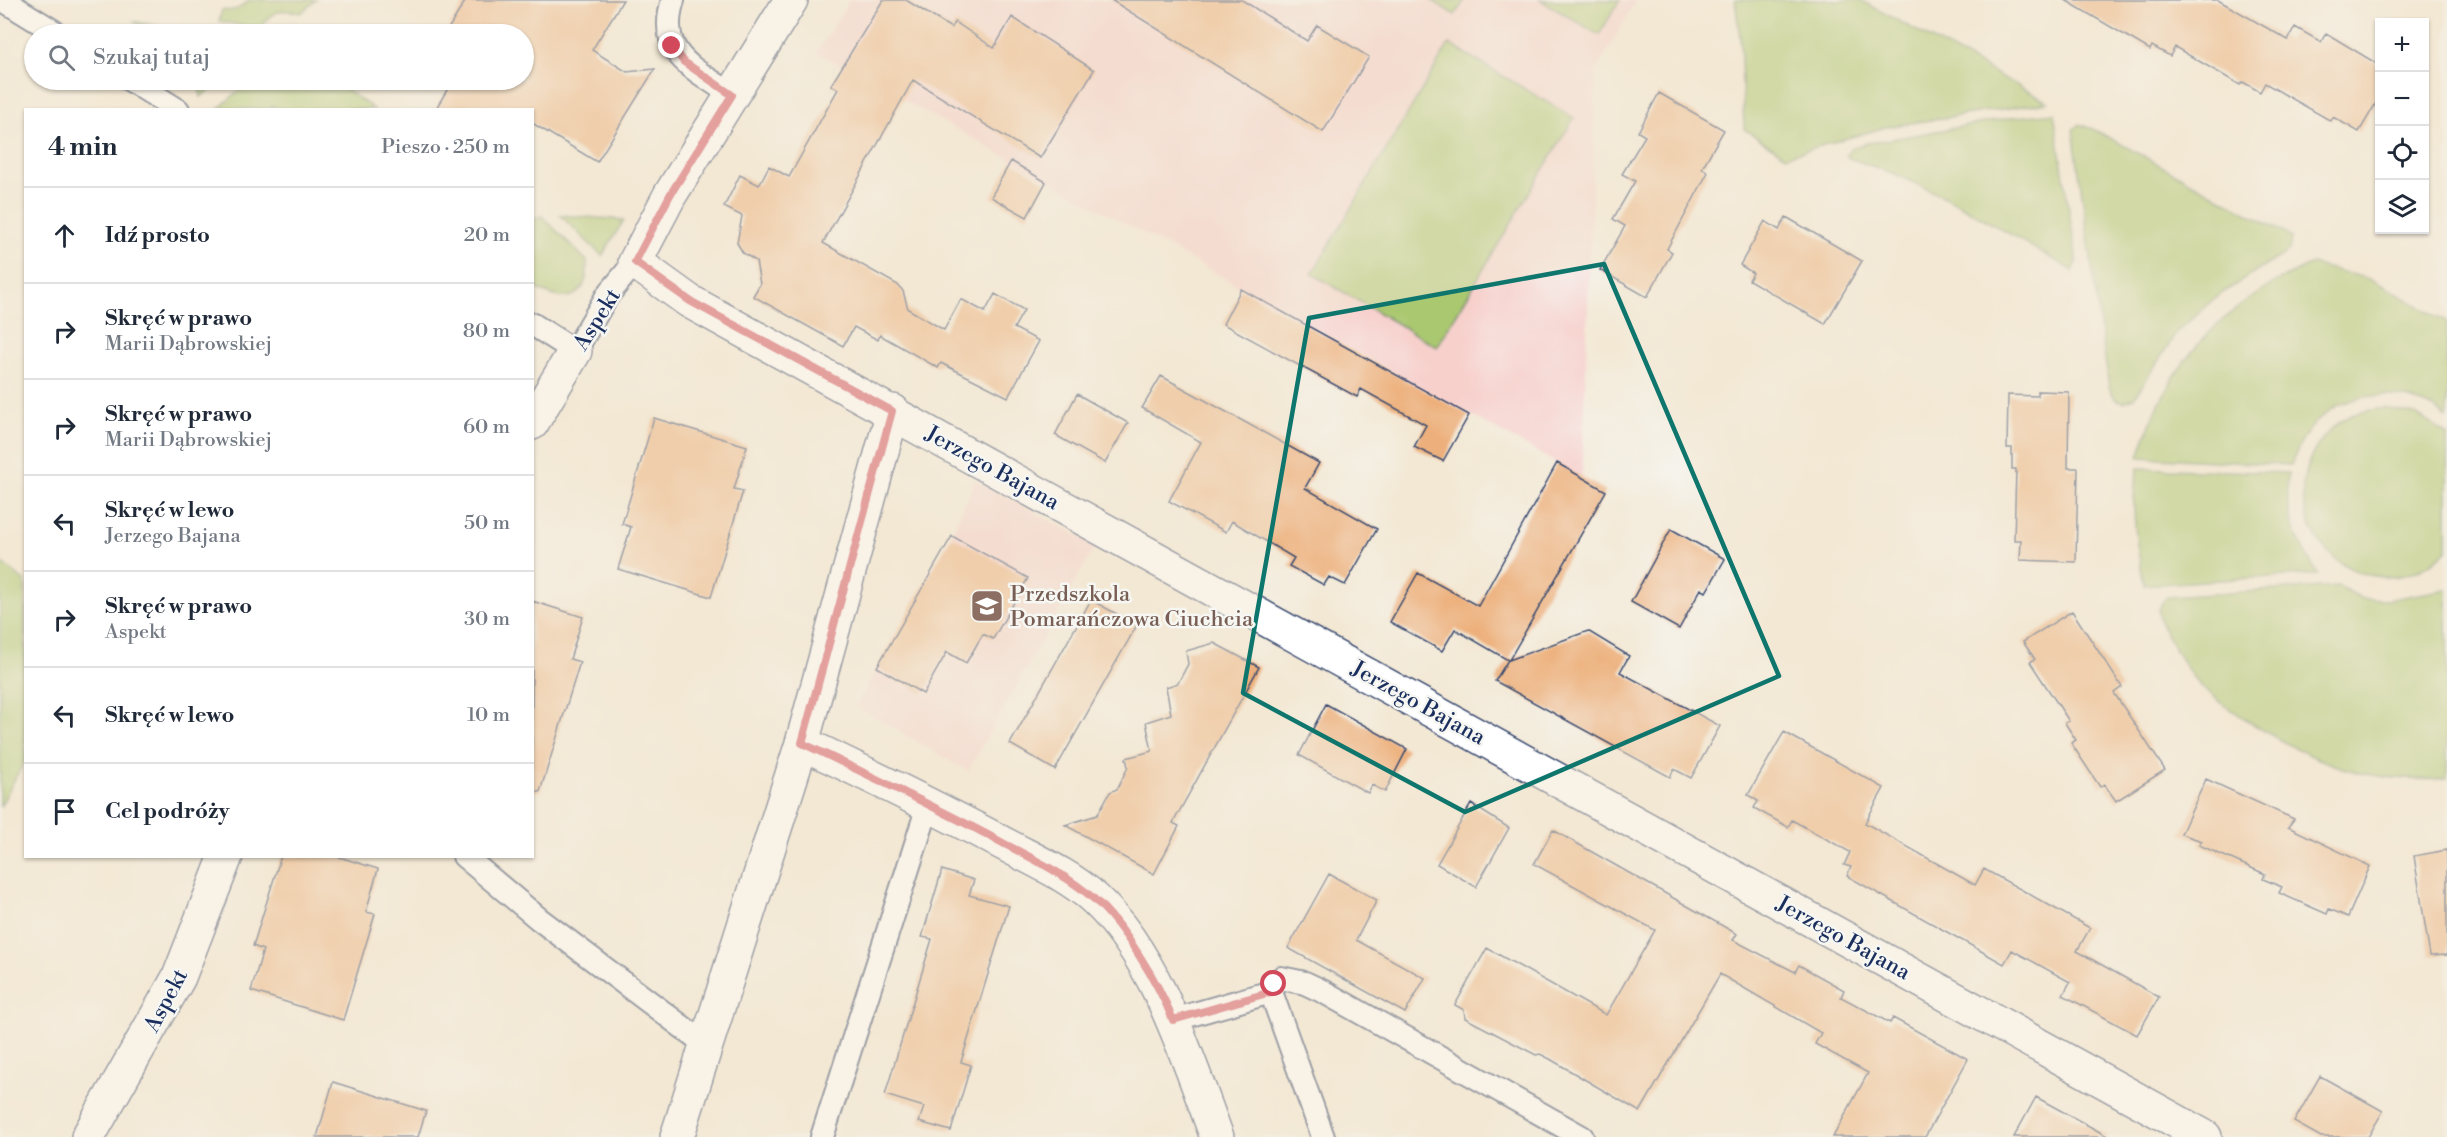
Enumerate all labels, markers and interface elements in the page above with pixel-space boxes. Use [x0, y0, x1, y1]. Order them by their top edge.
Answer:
map controls [2375, 18, 2429, 234]
button: + [2375, 18, 2429, 72]
search box [24, 24, 534, 90]
route end [658, 32, 684, 58]
icon: search [45, 41, 78, 74]
text: Szukaj tutaj [93, 44, 210, 71]
button: − [2375, 72, 2429, 126]
button: locate [2375, 126, 2429, 180]
text: 4 min [48, 131, 118, 163]
text: Pieszo · 250 m [381, 135, 510, 160]
button: layers [2375, 180, 2429, 234]
icon: ahead [48, 219, 81, 252]
text: Idź prosto [105, 222, 210, 249]
text: 20 m [464, 223, 510, 248]
street label: Aspekt [567, 284, 627, 357]
text: Skręć w prawo [105, 305, 252, 332]
icon: right [48, 315, 81, 348]
text: 80 m [463, 319, 510, 344]
text: Marii Dąbrowskiej [105, 332, 272, 357]
text: Skręć w prawo [105, 401, 252, 428]
icon: right [48, 411, 81, 444]
text: 60 m [463, 415, 510, 440]
street label: Jerzego Bajana [920, 420, 1065, 517]
text: Marii Dąbrowskiej [105, 428, 272, 453]
text: Skręć w lewo [105, 497, 234, 524]
icon: left [48, 507, 81, 540]
text: 50 m [464, 511, 510, 536]
text: Jerzego Bajana [105, 524, 241, 549]
place label: Przedszkola Pomarańczowa Ciuchcia [1010, 581, 1254, 633]
school or university icon: Przedszkola Pomarańczowa Ciuchcia [969, 588, 1005, 624]
text: Skręć w prawo [105, 593, 252, 620]
icon: right [48, 603, 81, 636]
text: 30 m [464, 607, 510, 632]
text: Aspekt [105, 620, 167, 645]
street label: Jerzego Bajana [1346, 655, 1491, 752]
icon: left [48, 699, 81, 732]
text: Skręć w lewo [105, 702, 234, 729]
text: 10 m [467, 703, 510, 728]
icon: arrive [48, 795, 81, 828]
text: Cel podróży [105, 798, 229, 825]
street label: Jerzego Bajana [1771, 890, 1916, 987]
street label: Aspekt [138, 964, 194, 1038]
route start [1260, 970, 1286, 996]

